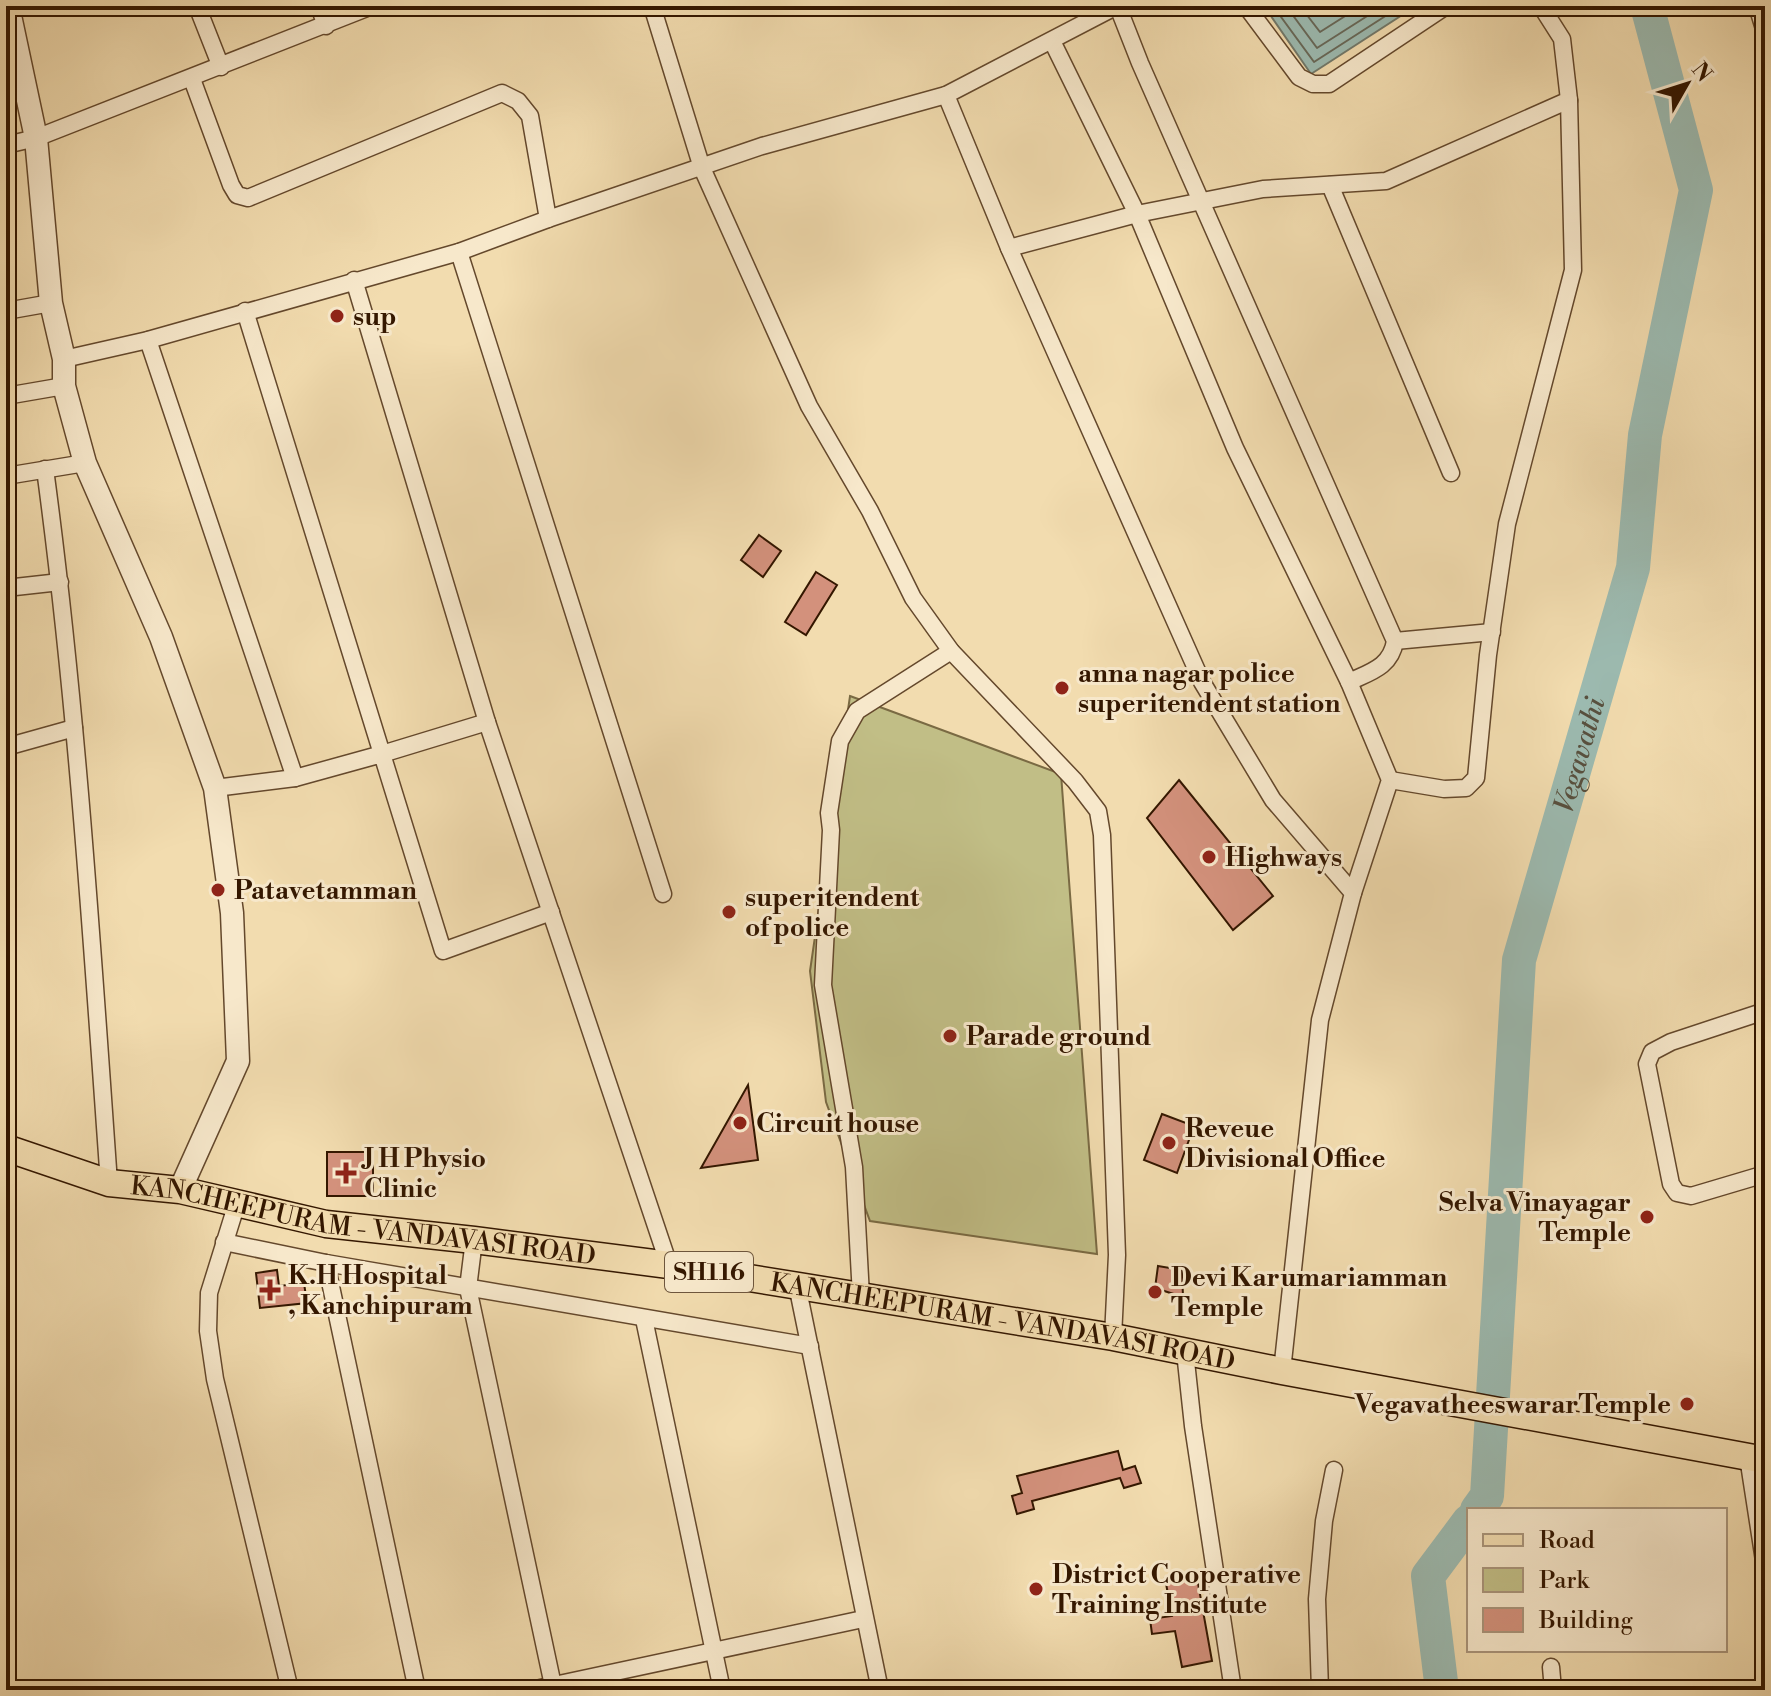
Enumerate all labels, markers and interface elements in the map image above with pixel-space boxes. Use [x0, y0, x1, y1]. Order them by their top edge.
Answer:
north arrow [1647, 44, 1727, 124]
text: N [1685, 57, 1718, 88]
place label: sup [353, 301, 397, 333]
marker: sup [328, 307, 346, 325]
place label: anna nagar police superitendent station [1078, 658, 1341, 720]
marker: anna nagar police superitendent station [1053, 679, 1071, 697]
water label: Vegavathi [1547, 693, 1614, 817]
place label: Highways [1225, 842, 1342, 874]
marker: Highways [1200, 848, 1218, 866]
place label: Patavetamman [234, 875, 417, 907]
marker: Patavetamman [209, 881, 227, 899]
place label: superitendent of police [745, 882, 920, 944]
marker: superitendent of police [720, 903, 738, 921]
place label: Parade ground [966, 1021, 1151, 1053]
marker: Parade ground [941, 1027, 959, 1045]
place label: Circuit house [756, 1108, 919, 1140]
place label: Reveue Divisional Office [1185, 1113, 1386, 1175]
marker: Circuit house [731, 1114, 749, 1132]
marker: Reveue Divisional Office [1160, 1134, 1178, 1152]
place label: J H Physio Clinic [361, 1143, 486, 1205]
marker: J H Physio Clinic [335, 1162, 357, 1184]
street label: KANCHEEPURAM - VANDAVASI ROAD [129, 1170, 598, 1272]
place label: Selva Vinayagar Temple [1439, 1187, 1631, 1249]
marker: Selva Vinayagar Temple [1638, 1208, 1656, 1226]
road number: SH116 [665, 1252, 753, 1292]
place label: K.H Hospital , Kanchipuram [288, 1260, 473, 1322]
place label: Devi Karumariamman Temple [1171, 1262, 1447, 1324]
street label: KANCHEEPURAM - VANDAVASI ROAD [768, 1267, 1238, 1378]
marker: K.H Hospital , Kanchipuram [259, 1279, 281, 1301]
marker: Devi Karumariamman Temple [1146, 1283, 1164, 1301]
place label: VegavatheeswararTemple [1354, 1389, 1671, 1421]
marker: VegavatheeswararTemple [1678, 1395, 1696, 1413]
legend [1467, 1508, 1727, 1652]
text: Road [1539, 1526, 1595, 1556]
place label: District Cooperative Training Institute [1052, 1559, 1301, 1621]
text: Park [1539, 1566, 1590, 1596]
marker: District Cooperative Training Institute [1027, 1580, 1045, 1598]
text: Building [1538, 1606, 1633, 1636]

